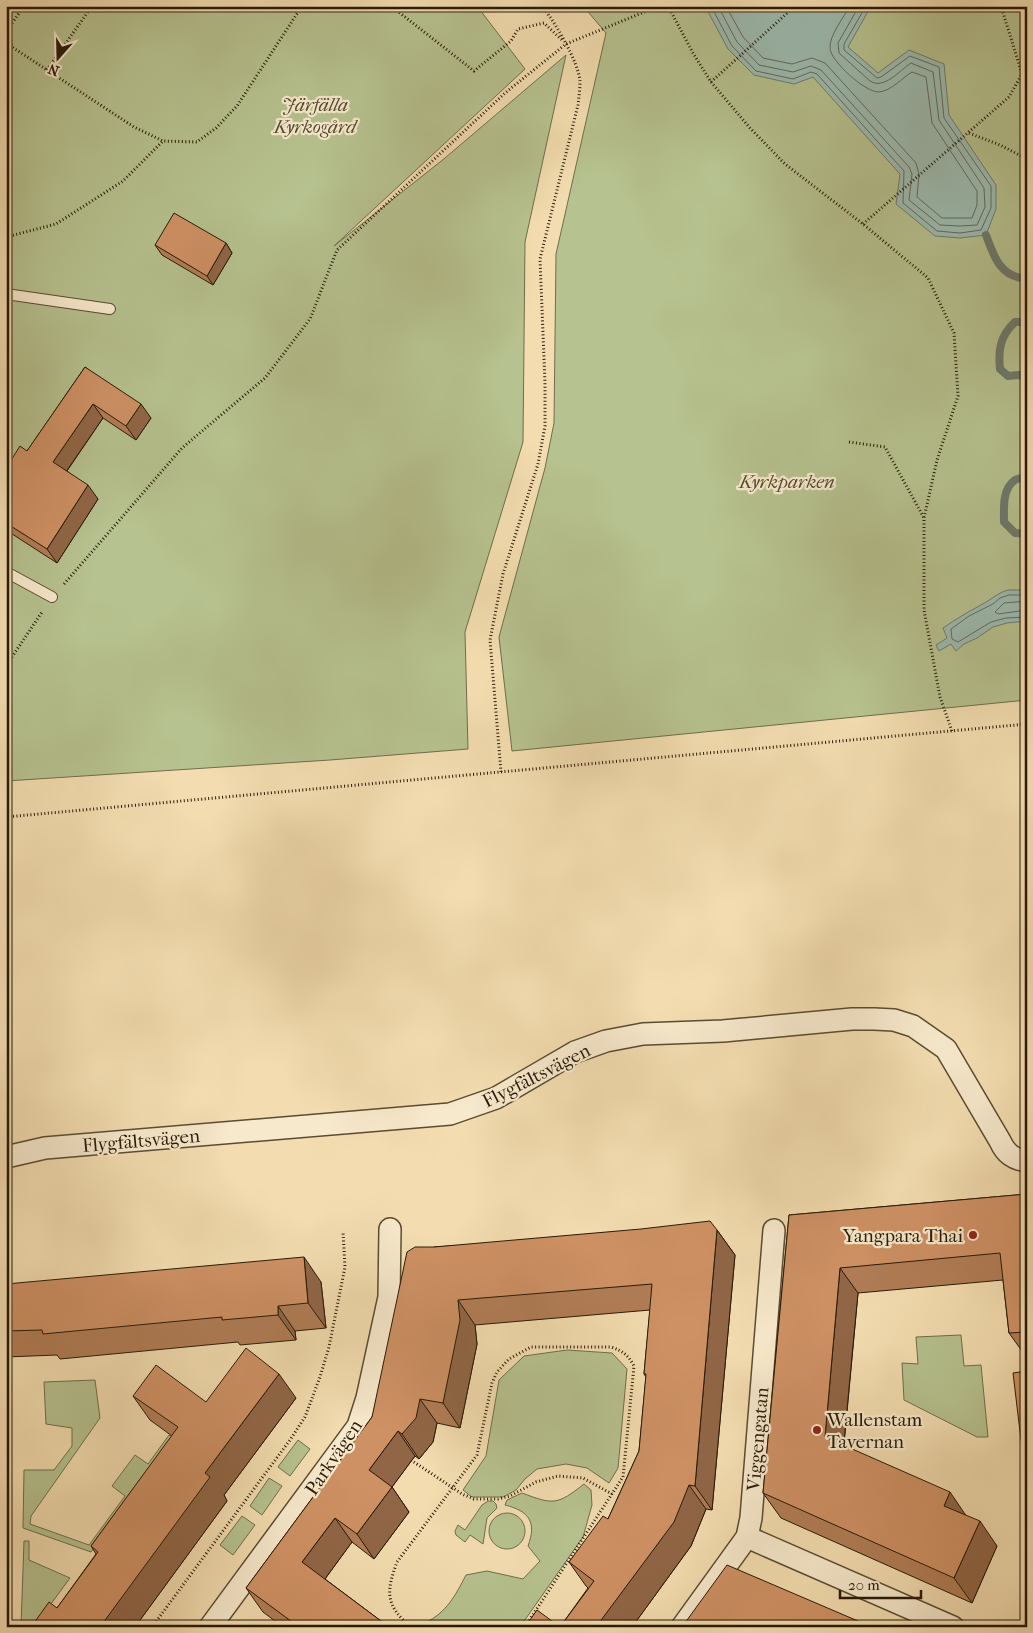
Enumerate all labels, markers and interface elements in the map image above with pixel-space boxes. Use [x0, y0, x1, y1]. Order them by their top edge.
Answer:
north arrow [32, 32, 82, 82]
text: N [45, 60, 62, 80]
park label: Järfälla Kyrkogård [272, 94, 358, 138]
park label: Kyrkparken [737, 471, 835, 493]
street label: Flygfältsvägen [479, 1039, 594, 1112]
street label: Flygfältsvägen [81, 1125, 201, 1157]
place label: Yangpara Thai [842, 1225, 963, 1247]
marker: Yangpara Thai [967, 1229, 979, 1241]
street label: Viggengatan [742, 1386, 773, 1493]
place label: Wallenstam Tavernan [826, 1409, 923, 1453]
street label: Parkvägen [301, 1416, 367, 1500]
marker: Wallenstam Tavernan [811, 1424, 823, 1436]
scale bar [840, 1568, 922, 1600]
text: 20 m [848, 1576, 880, 1594]

